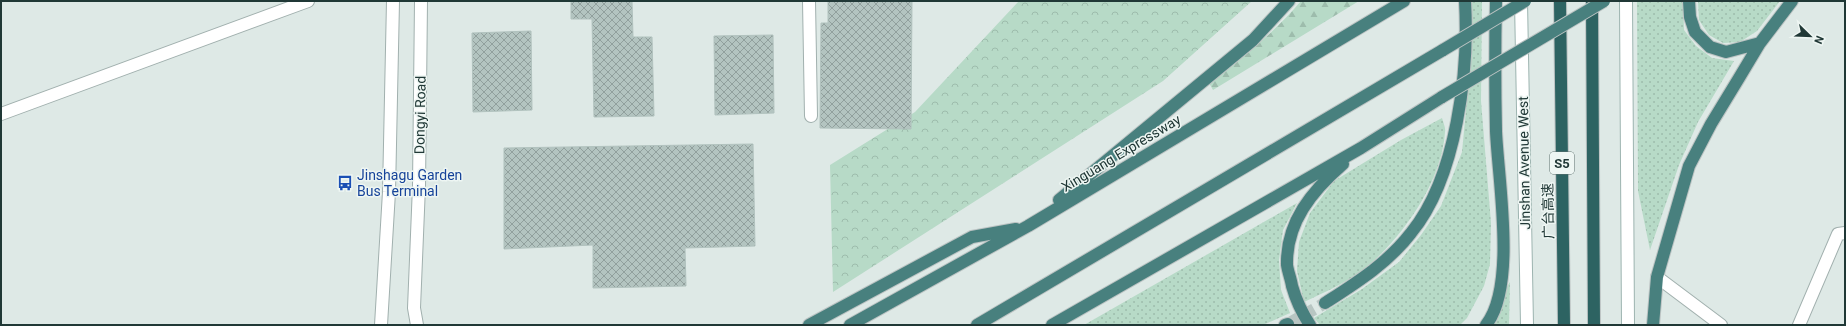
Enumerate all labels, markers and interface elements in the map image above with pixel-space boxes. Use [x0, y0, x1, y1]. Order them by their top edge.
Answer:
north arrow [1790, 16, 1830, 56]
text: N [1811, 34, 1826, 46]
street label: Dongyi Road [411, 76, 429, 154]
street label: Jinshan Avenue West [1515, 96, 1533, 230]
street label: Xinguang Expressway [1059, 111, 1184, 195]
road number: S5 [1550, 152, 1574, 174]
place label: Jinshagu Garden Bus Terminal [357, 167, 462, 199]
bus stop icon: Jinshagu Garden Bus Terminal [336, 174, 354, 192]
street label: 广台高速 [1540, 183, 1556, 239]

